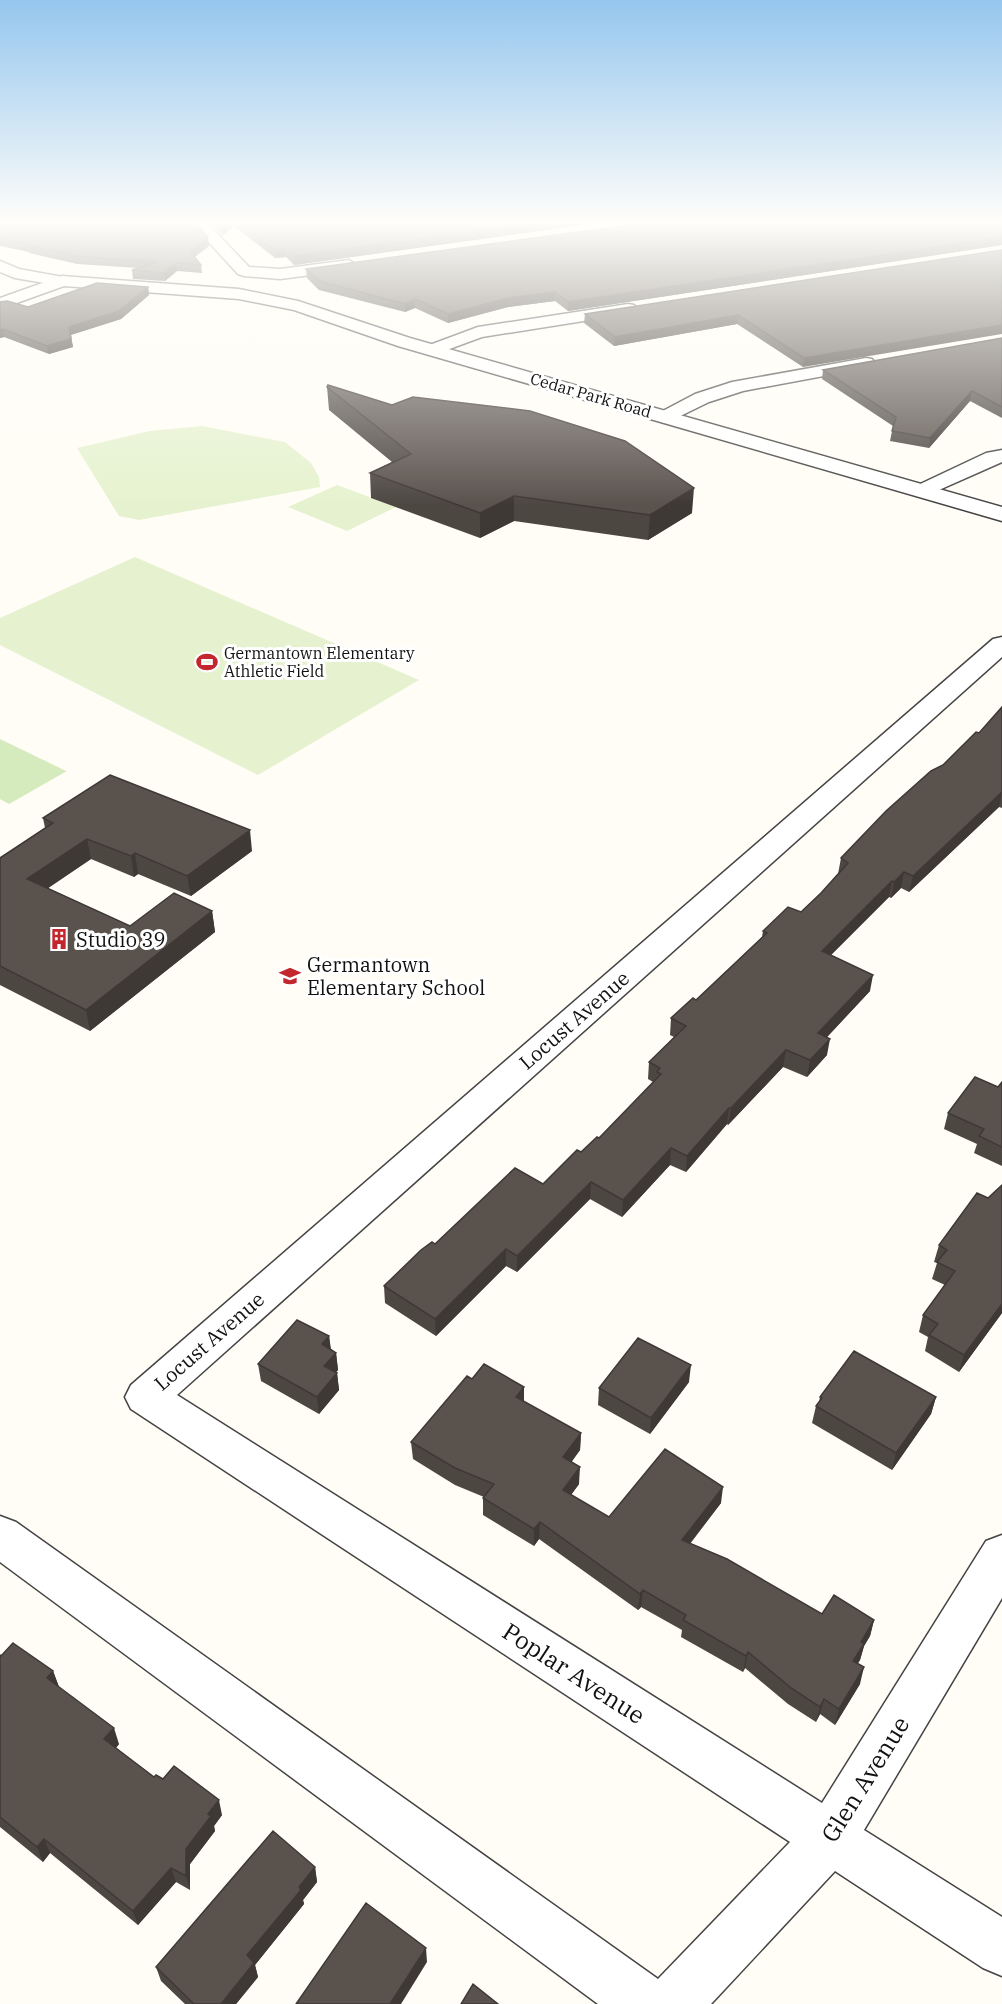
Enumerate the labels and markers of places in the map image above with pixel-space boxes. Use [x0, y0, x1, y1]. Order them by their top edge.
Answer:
place label: Germantown Elementary Athletic Field [224, 643, 415, 681]
sports icon: Germantown Elementary Athletic Field [195, 650, 219, 674]
place label: Studio 39 [76, 926, 166, 953]
building icon: Studio 39 [47, 927, 71, 951]
place label: Germantown Elementary School [307, 951, 485, 1001]
school or university icon: Germantown Elementary School [278, 964, 302, 988]

